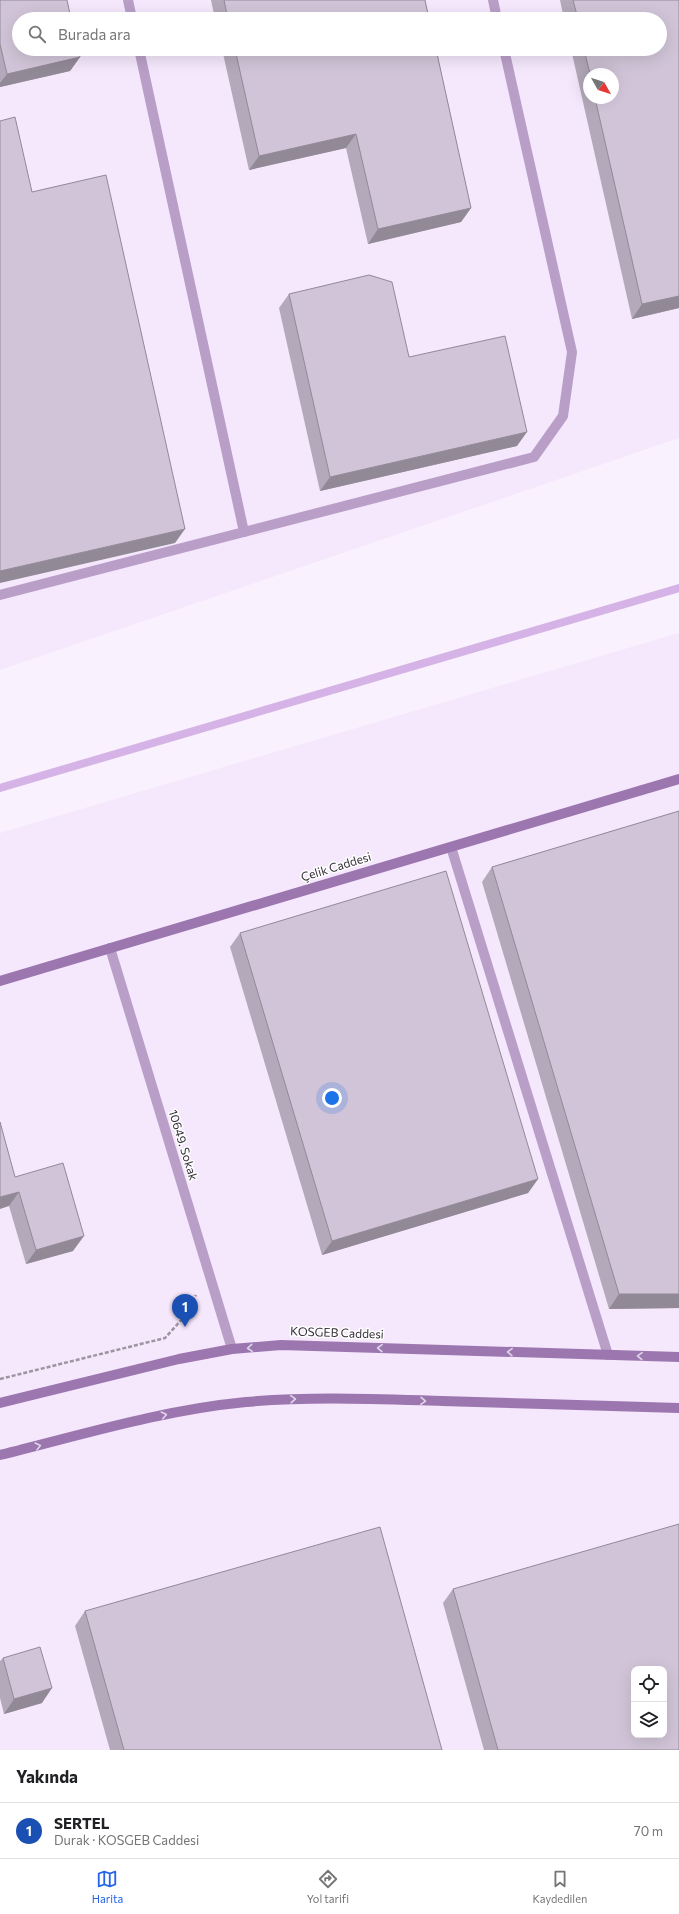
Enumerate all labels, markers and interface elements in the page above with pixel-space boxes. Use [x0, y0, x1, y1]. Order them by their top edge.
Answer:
search box [12, 12, 667, 56]
icon: search [26, 23, 48, 45]
text: Burada ara [58, 25, 131, 43]
north arrow [583, 68, 619, 104]
street label: Çelik Caddesi [299, 849, 373, 883]
your location [322, 1088, 342, 1108]
street label: 10649. Sokak [167, 1108, 201, 1182]
pin: 1 [172, 1294, 198, 1327]
street label: KOSGEB Caddesi [290, 1323, 384, 1341]
one-way arrow [247, 1343, 253, 1352]
one-way arrow [377, 1343, 383, 1352]
one-way arrow [507, 1348, 513, 1356]
one-way arrow [637, 1352, 643, 1360]
one-way arrow [290, 1395, 296, 1404]
one-way arrow [420, 1396, 426, 1405]
one-way arrow [161, 1412, 167, 1420]
one-way arrow [35, 1442, 41, 1450]
map controls [631, 1666, 667, 1738]
button: locate [631, 1666, 667, 1702]
button: layers [631, 1702, 667, 1738]
text: Yakında [16, 1766, 78, 1787]
text: SERTEL [54, 1814, 109, 1832]
text: 1 [26, 1823, 32, 1839]
text: 70 m [634, 1823, 663, 1839]
text: Durak · KOSGEB Caddesi [54, 1832, 199, 1848]
tab: Harita [92, 1868, 123, 1905]
tab: Yol tarifi [307, 1868, 349, 1905]
tab: Kaydedilen [532, 1868, 587, 1905]

